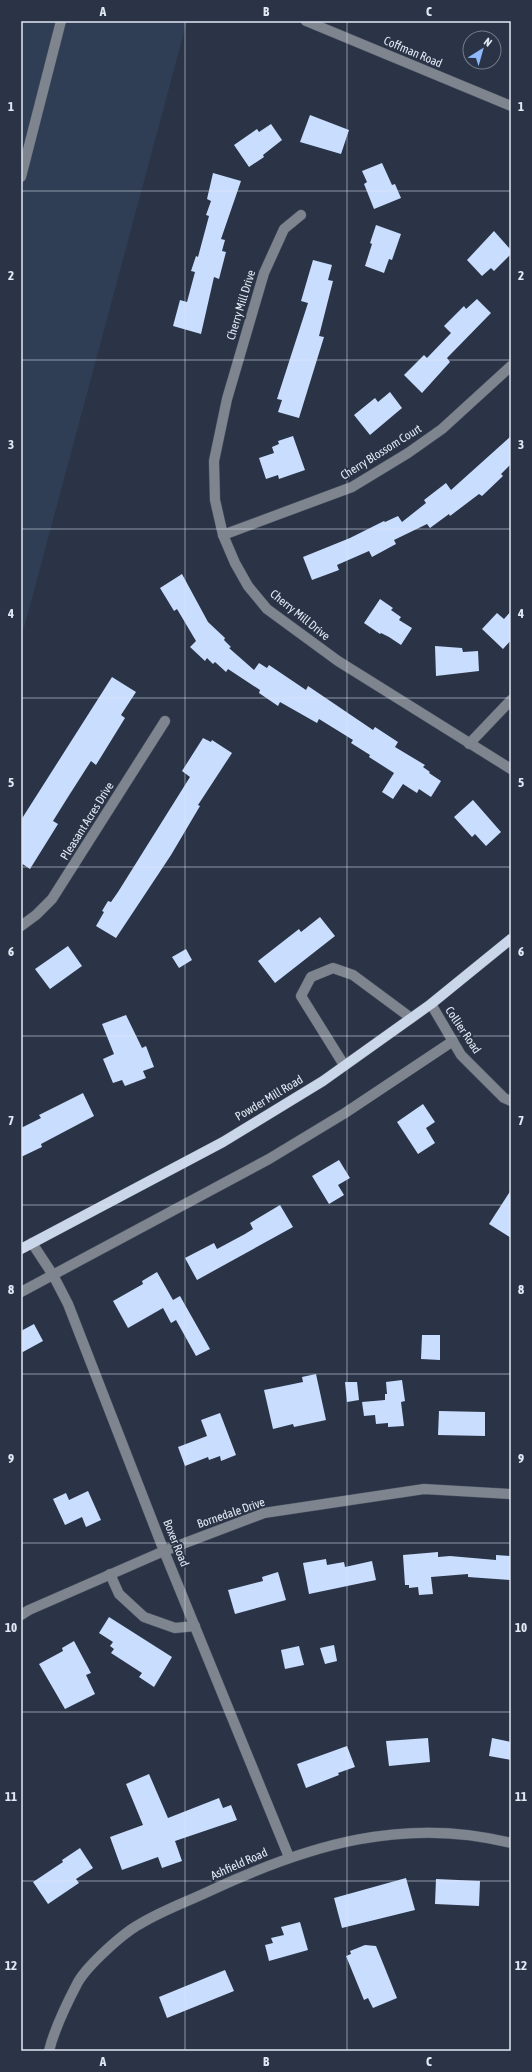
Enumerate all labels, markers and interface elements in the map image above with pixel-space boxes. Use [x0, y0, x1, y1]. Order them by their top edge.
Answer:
text: A [99, 4, 107, 19]
text: B [263, 4, 270, 19]
text: C [426, 4, 432, 19]
north arrow [462, 30, 502, 70]
street label: Coffman Road [382, 33, 444, 71]
text: N [482, 35, 494, 49]
text: 1 [8, 99, 14, 114]
text: 1 [518, 99, 524, 114]
text: 2 [8, 268, 14, 283]
street label: Cherry Mill Drive [224, 268, 258, 342]
text: 2 [518, 268, 524, 283]
street label: Cherry Blossom Court [338, 421, 425, 483]
text: 3 [8, 437, 14, 452]
text: 3 [518, 437, 524, 452]
street label: Cherry Mill Drive [267, 587, 333, 643]
text: 4 [7, 606, 14, 621]
text: 4 [517, 606, 524, 621]
text: 5 [8, 775, 14, 790]
text: 5 [518, 775, 524, 790]
street label: Pleasant Acres Drive [57, 779, 117, 863]
text: 6 [8, 944, 14, 959]
text: 6 [518, 944, 524, 959]
street label: Collier Road [442, 1004, 484, 1056]
street label: Powder Mill Road [233, 1072, 305, 1124]
text: 7 [8, 1113, 14, 1128]
text: 7 [518, 1113, 524, 1128]
text: 8 [8, 1282, 14, 1297]
text: 8 [518, 1282, 524, 1297]
text: 9 [8, 1451, 14, 1466]
text: 9 [518, 1451, 524, 1466]
street label: Bornedale Drive [195, 1495, 267, 1531]
street label: Boxer Road [160, 1517, 192, 1569]
text: 10 [5, 1620, 17, 1635]
text: 10 [515, 1620, 527, 1635]
text: 11 [5, 1789, 17, 1804]
text: 11 [515, 1789, 527, 1804]
street label: Ashfield Road [208, 1845, 270, 1883]
text: 12 [5, 1958, 17, 1973]
text: 12 [515, 1958, 527, 1973]
text: A [99, 2054, 107, 2069]
text: B [263, 2054, 270, 2069]
text: C [426, 2054, 432, 2069]

